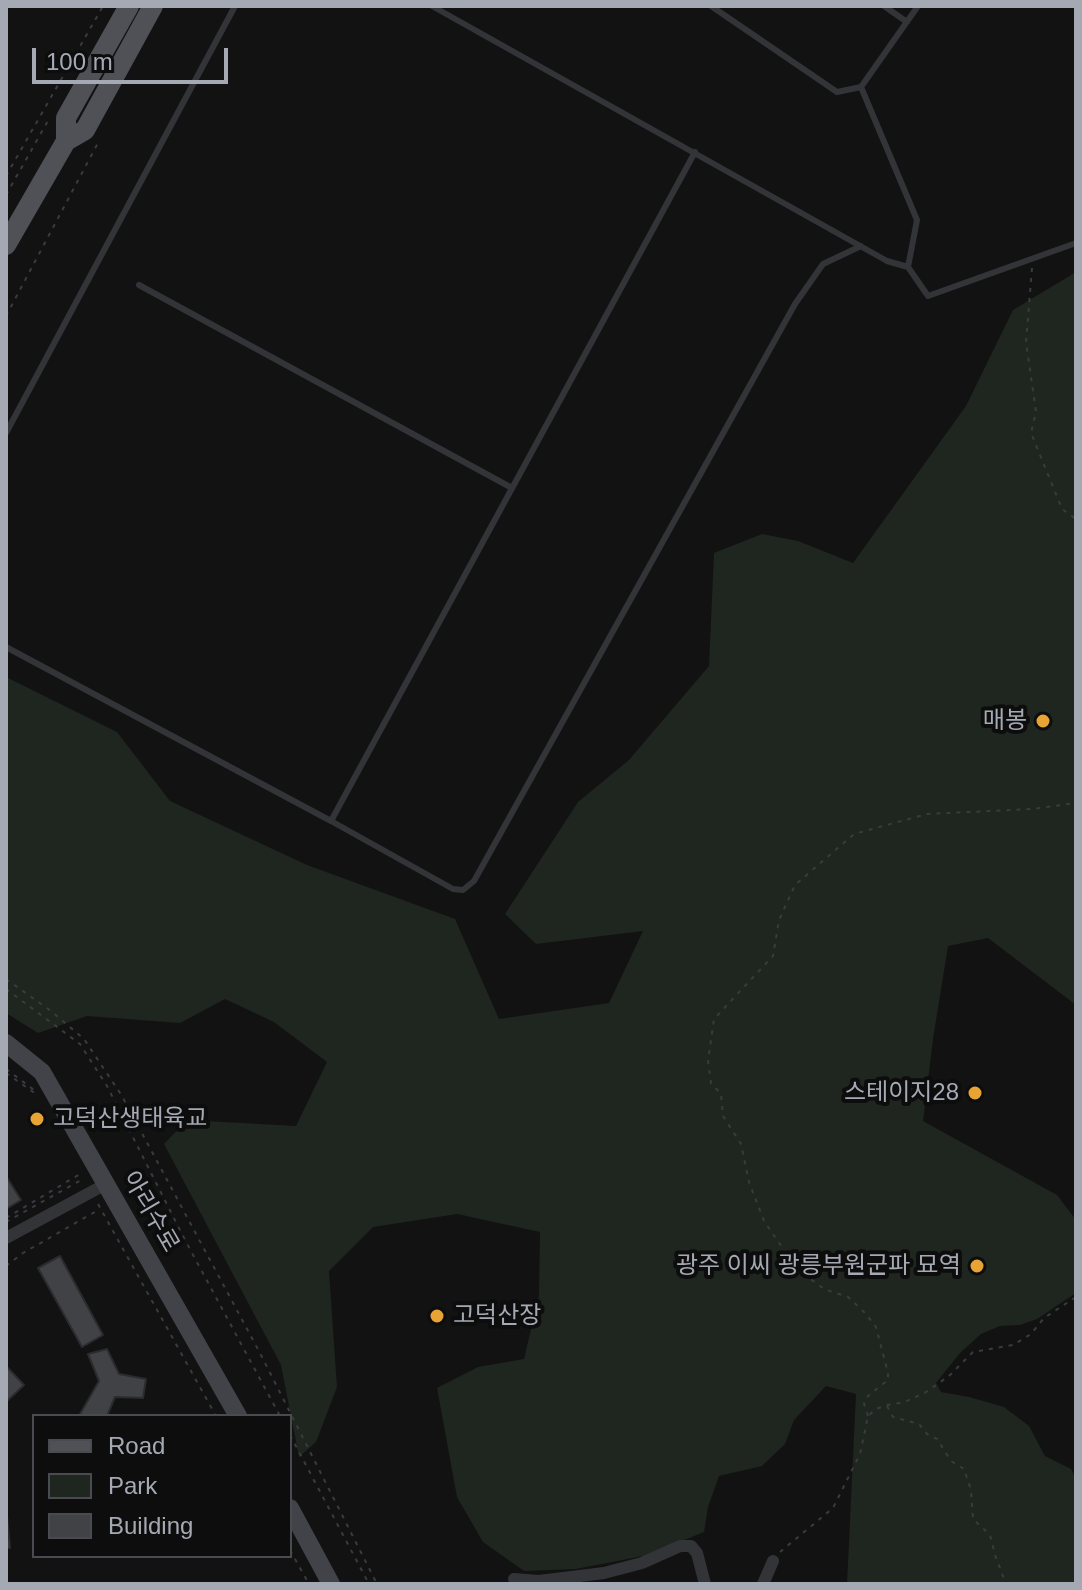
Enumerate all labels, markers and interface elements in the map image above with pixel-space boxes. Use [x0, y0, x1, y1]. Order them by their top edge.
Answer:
scale bar [36, 32, 232, 82]
text: 100 m [46, 48, 113, 75]
place label: 매봉 [983, 707, 1027, 735]
marker: 매봉 [1034, 712, 1052, 730]
place label: 스테이지28 [844, 1079, 959, 1107]
marker: 스테이지28 [966, 1084, 984, 1102]
place label: 고덕산생태육교 [53, 1105, 208, 1133]
marker: 고덕산생태육교 [28, 1110, 46, 1128]
street label: 아리수로 [115, 1167, 185, 1257]
place label: 광주 이씨 광릉부원군파 묘역 [676, 1252, 961, 1280]
marker: 광주 이씨 광릉부원군파 묘역 [968, 1257, 986, 1275]
place label: 고덕산장 [453, 1302, 541, 1330]
marker: 고덕산장 [428, 1307, 446, 1325]
legend [32, 1414, 292, 1558]
text: Road [108, 1432, 165, 1459]
text: Park [108, 1472, 157, 1499]
text: Building [108, 1512, 193, 1539]

